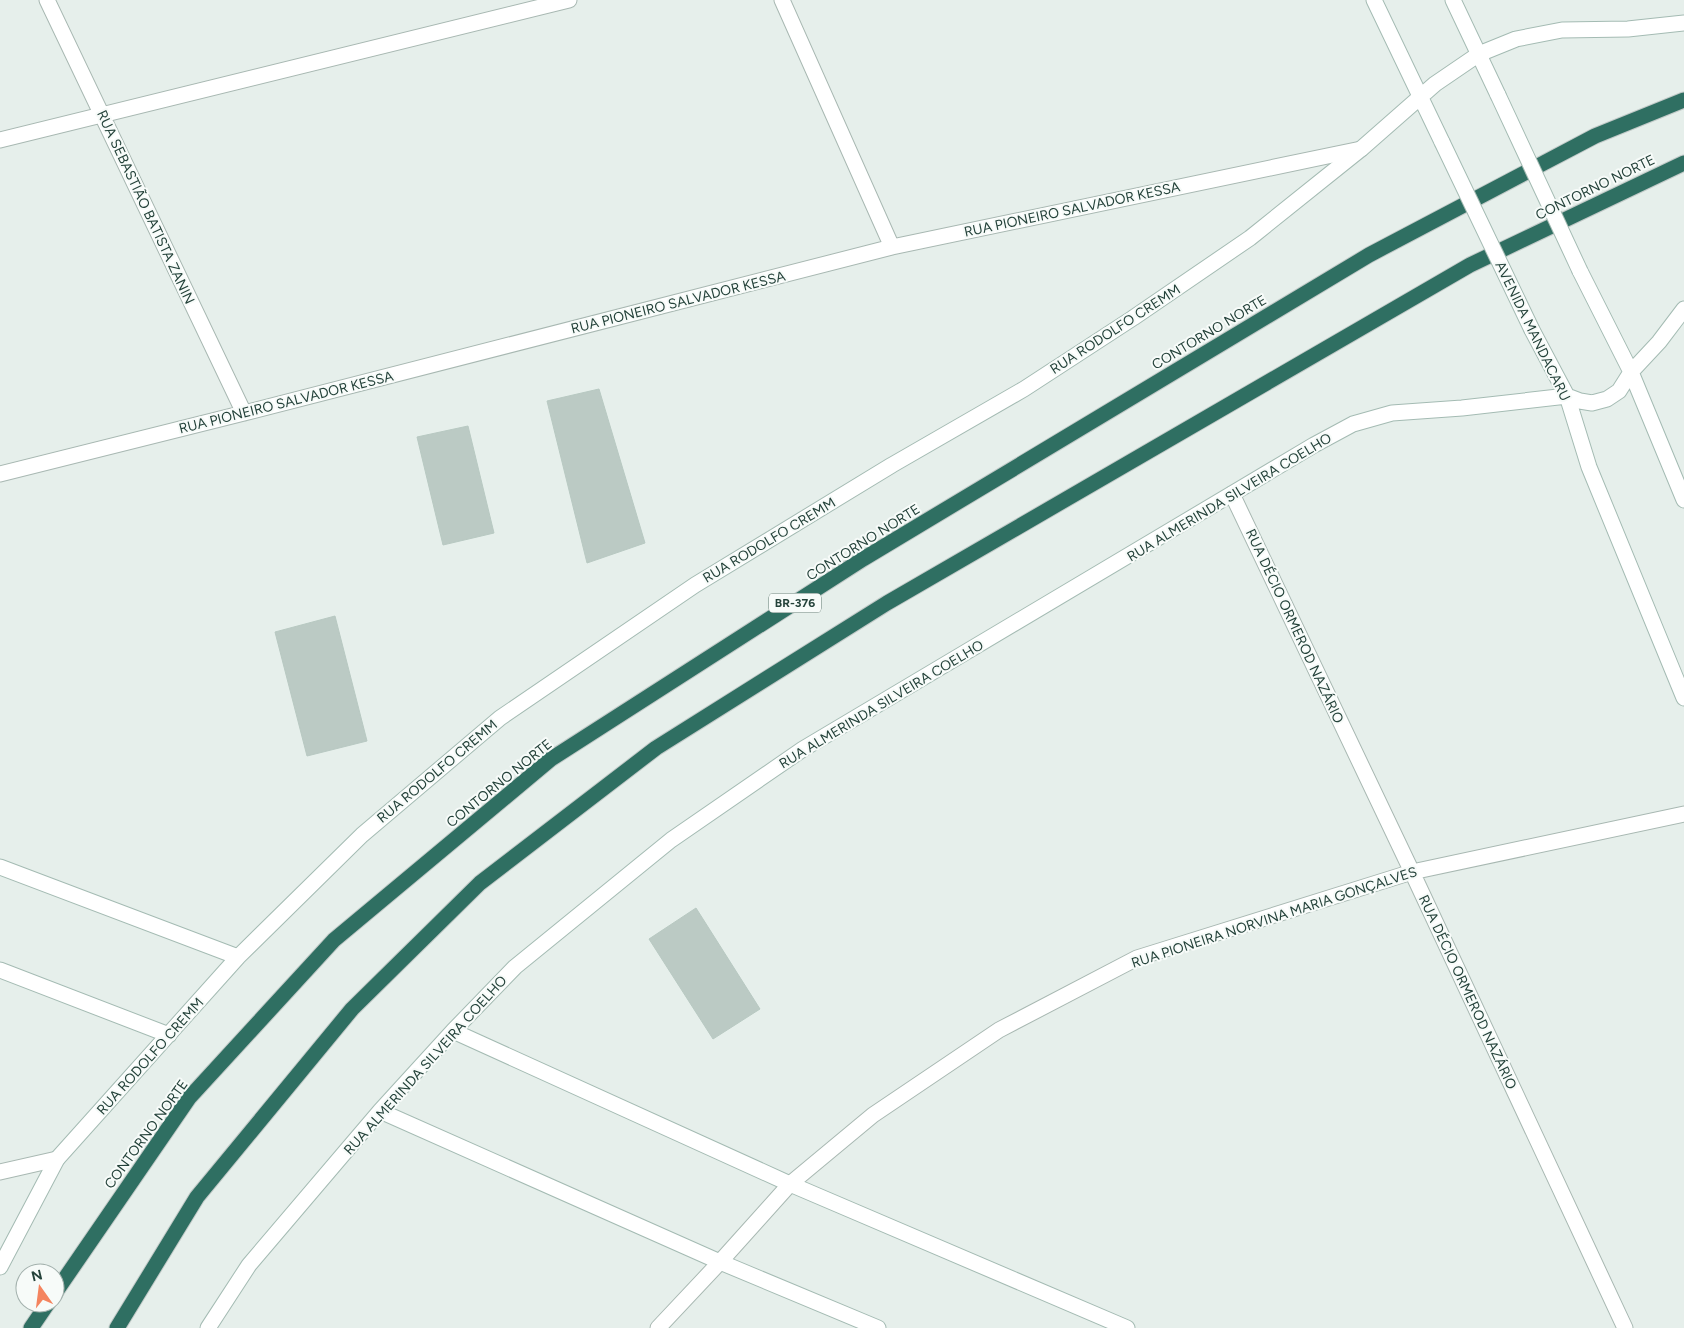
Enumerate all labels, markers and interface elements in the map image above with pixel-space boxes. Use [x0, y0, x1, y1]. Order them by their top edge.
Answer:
street label: RUA SEBASTIÃO BATISTA ZANIN [93, 108, 198, 307]
street label: CONTORNO NORTE [1533, 151, 1658, 224]
street label: RUA PIONEIRO SALVADOR KESSA [962, 178, 1182, 241]
street label: AVENIDA MANDACARU [1491, 259, 1574, 404]
street label: RUA PIONEIRO SALVADOR KESSA [569, 267, 788, 337]
street label: RUA RODOLFO CREMM [1047, 281, 1184, 378]
street label: CONTORNO NORTE [1149, 291, 1270, 373]
street label: RUA PIONEIRO SALVADOR KESSA [177, 367, 396, 437]
street label: RUA ALMERINDA SILVEIRA COELHO [1124, 429, 1335, 565]
street label: RUA RODOLFO CREMM [700, 494, 839, 587]
street label: CONTORNO NORTE [803, 501, 923, 584]
street label: RUA DÉCIO ORMEROD NAZÁRIO [1242, 526, 1347, 726]
road number: BR-376 [769, 594, 821, 612]
street label: RUA ALMERINDA SILVEIRA COELHO [776, 636, 987, 772]
street label: RUA RODOLFO CREMM [374, 716, 501, 827]
street label: CONTORNO NORTE [443, 736, 555, 831]
street label: RUA PIONEIRA NORVINA MARIA GONÇALVES [1129, 863, 1419, 972]
street label: RUA DÉCIO ORMEROD NAZÁRIO [1415, 892, 1520, 1092]
street label: RUA ALMERINDA SILVEIRA COELHO [340, 972, 511, 1159]
street label: RUA RODOLFO CREMM [93, 994, 207, 1118]
street label: CONTORNO NORTE [101, 1076, 192, 1192]
north arrow [15, 1263, 65, 1313]
text: N [30, 1266, 44, 1285]

